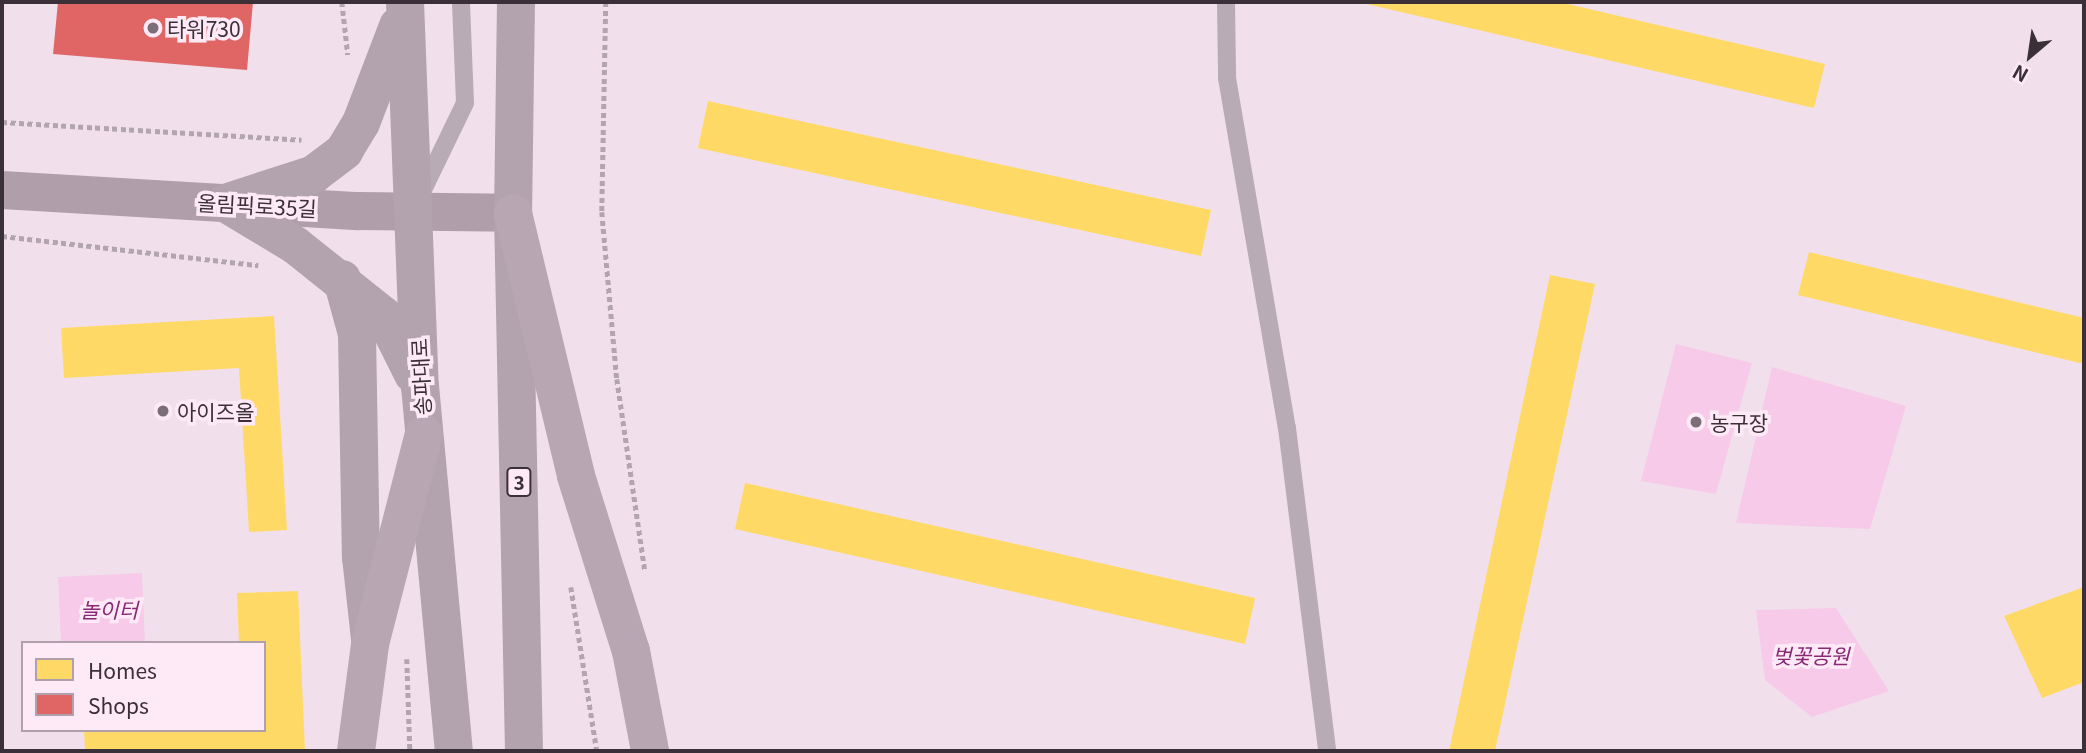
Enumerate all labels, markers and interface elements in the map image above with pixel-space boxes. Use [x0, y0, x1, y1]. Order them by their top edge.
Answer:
place label: 타워730 [167, 15, 241, 41]
marker: 타워730 [145, 20, 161, 36]
north arrow [1995, 21, 2065, 91]
text: N [2007, 60, 2032, 90]
street label: 올림픽로35길 [196, 189, 318, 221]
street label: 송파대로 [405, 338, 435, 416]
place label: 아이즈올 [177, 398, 254, 424]
marker: 아이즈올 [155, 403, 171, 419]
place label: 농구장 [1710, 409, 1768, 435]
marker: 농구장 [1688, 414, 1704, 430]
road number: 3 [505, 467, 533, 498]
park label: 놀이터 [80, 596, 138, 622]
legend [21, 641, 266, 732]
park label: 벚꽃공원 [1772, 642, 1850, 668]
text: Homes [88, 655, 157, 685]
text: Shops [88, 690, 149, 720]

